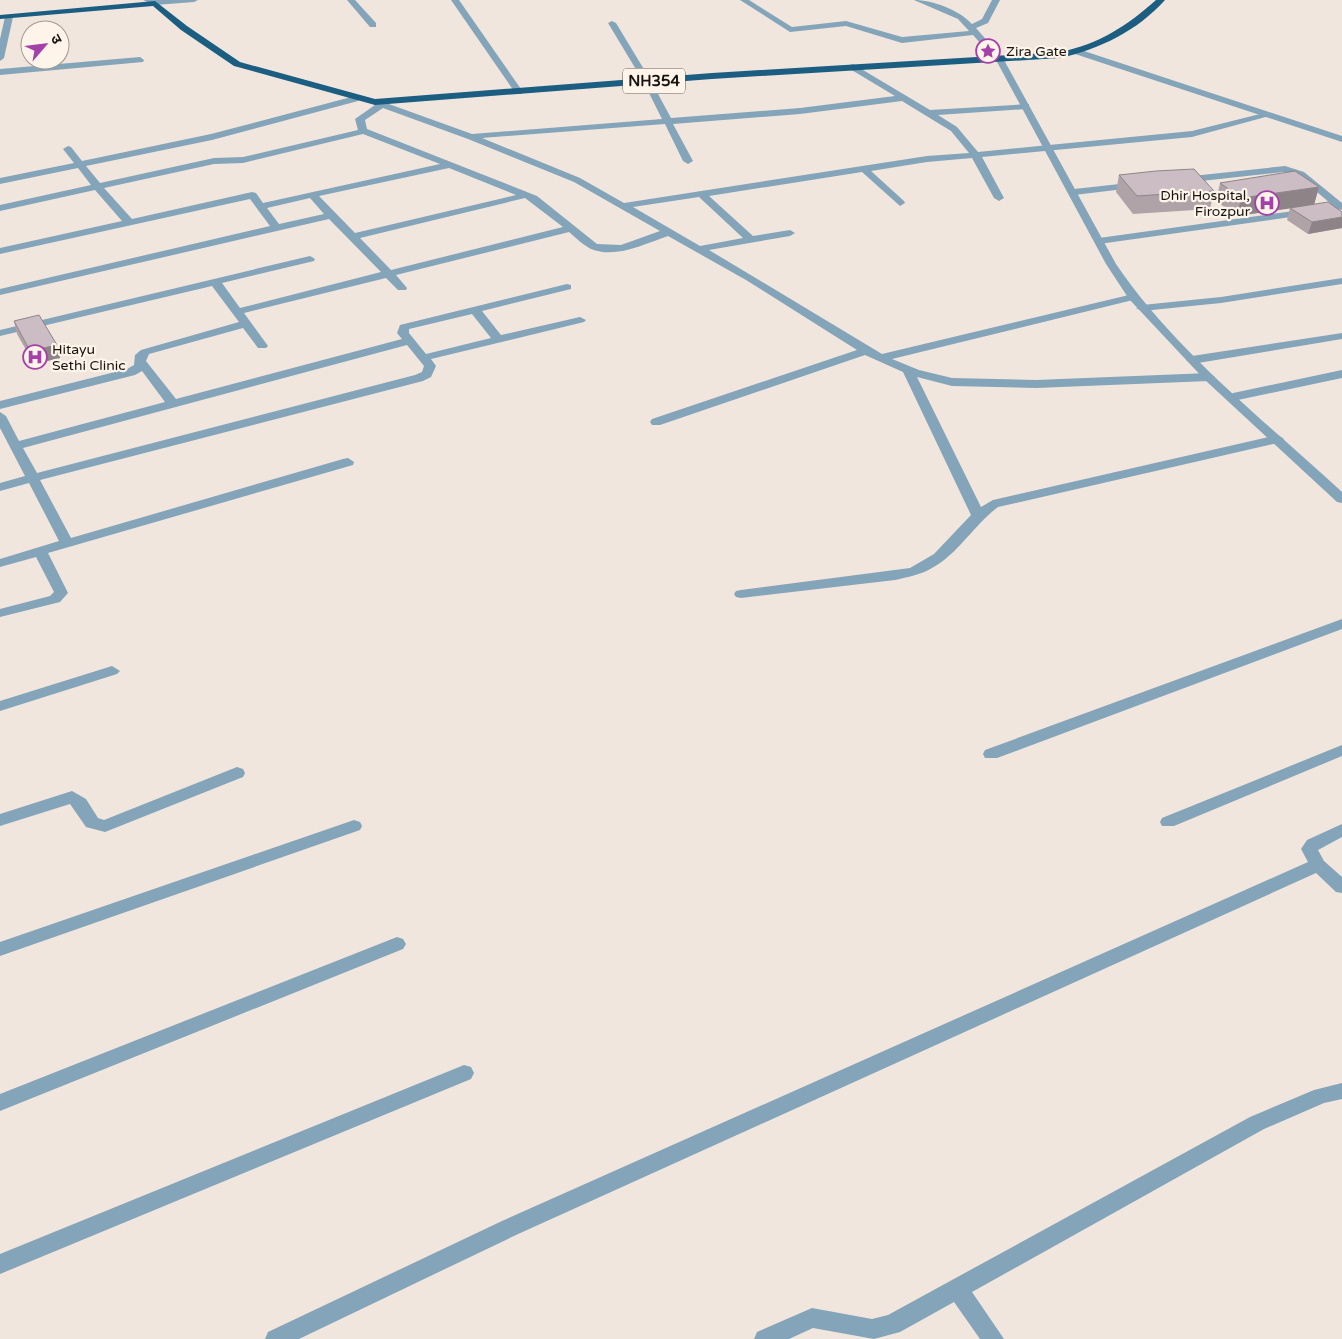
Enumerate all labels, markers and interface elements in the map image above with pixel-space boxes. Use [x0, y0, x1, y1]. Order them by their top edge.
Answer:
north arrow [20, 20, 70, 70]
text: उ [47, 32, 66, 47]
place icon: Zira Gate [975, 38, 1001, 64]
place label: Zira Gate [1006, 43, 1067, 60]
road number: NH354 [623, 68, 685, 94]
place label: Dhir Hospital, Firozpur [1160, 187, 1251, 220]
hospital icon: Dhir Hospital, Firozpur [1254, 190, 1280, 216]
place label: Hitayu Sethi Clinic [52, 341, 126, 374]
hospital icon: Hitayu Sethi Clinic [22, 344, 48, 370]

